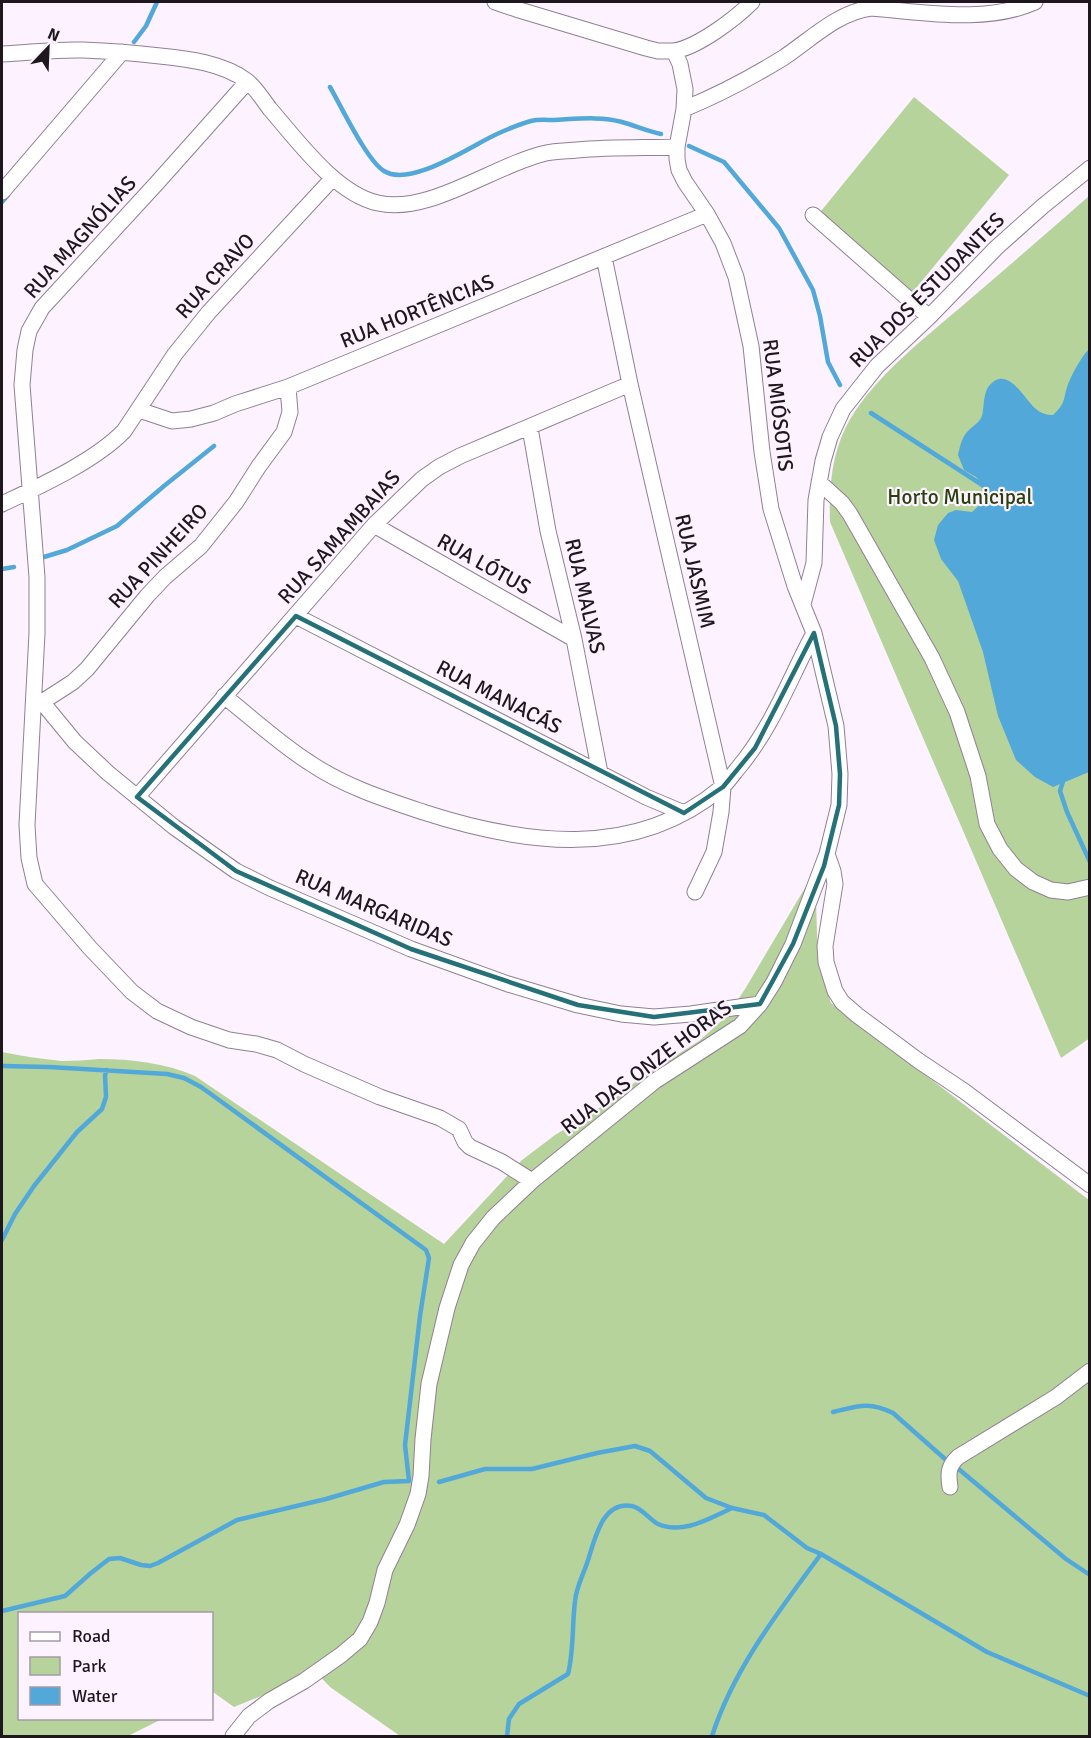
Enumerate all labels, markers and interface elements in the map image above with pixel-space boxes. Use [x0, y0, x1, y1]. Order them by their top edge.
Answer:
north arrow [18, 18, 78, 78]
text: N [44, 24, 63, 46]
street label: RUA MAGNÓLIAS [18, 170, 142, 304]
street label: RUA DOS ESTUDANTES [844, 207, 1010, 373]
street label: RUA CRAVO [170, 228, 260, 324]
street label: RUA HORTÊNCIAS [336, 268, 498, 354]
street label: RUA MIÓSOTIS [757, 337, 799, 473]
street label: RUA SAMAMBAIAS [272, 465, 406, 609]
park label: Horto Municipal [887, 484, 1033, 510]
street label: RUA PINHEIRO [103, 498, 213, 614]
street label: RUA JASMIM [669, 511, 721, 631]
street label: RUA LÓTUS [433, 528, 535, 600]
street label: RUA MALVAS [559, 536, 611, 656]
street label: RUA MANACÁS [432, 654, 566, 740]
street label: RUA MARGARIDAS [291, 863, 457, 953]
street label: RUA DAS ONZE HORAS [555, 994, 737, 1140]
legend [18, 1612, 213, 1720]
text: Road [72, 1625, 111, 1647]
text: Park [72, 1655, 107, 1677]
text: Water [72, 1685, 118, 1707]

